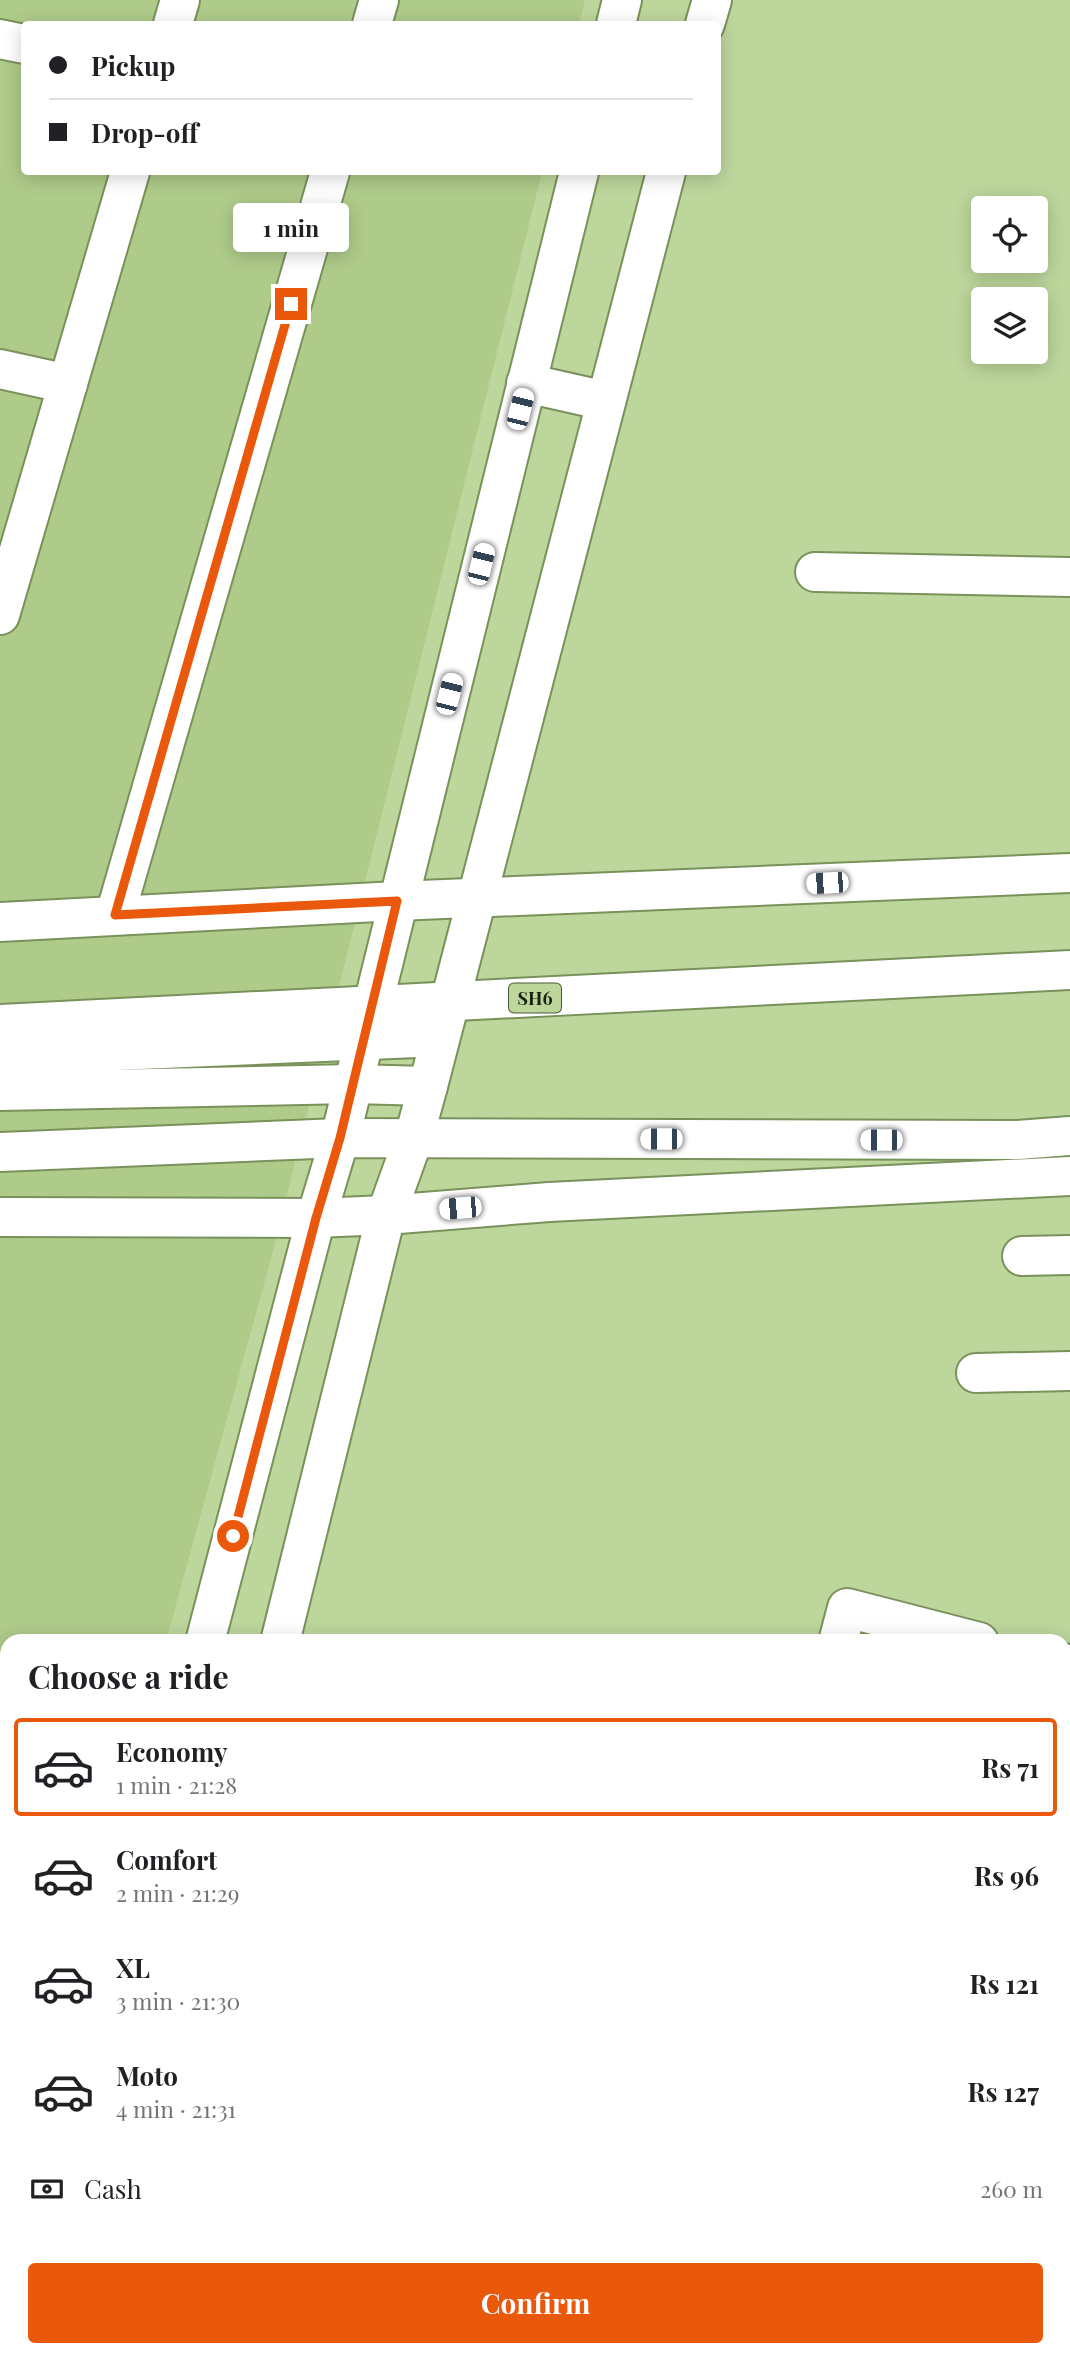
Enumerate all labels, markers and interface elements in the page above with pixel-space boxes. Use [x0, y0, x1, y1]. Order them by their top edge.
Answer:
text: Pickup [91, 48, 175, 83]
text: Drop-off [91, 115, 198, 150]
map controls [971, 196, 1048, 364]
button: locate [971, 196, 1048, 273]
callout: 1 min [233, 202, 349, 252]
text: 1 min [263, 212, 319, 243]
button: layers [971, 287, 1048, 364]
route end [275, 288, 307, 320]
car [505, 386, 536, 432]
car [466, 541, 497, 587]
car [434, 671, 465, 717]
car [806, 871, 849, 895]
road number: SH6 [509, 984, 561, 1013]
car [641, 1129, 683, 1150]
car [861, 1130, 903, 1151]
car [439, 1196, 482, 1220]
route start [217, 1520, 249, 1552]
text: Choose a ride [28, 1654, 229, 1697]
text: Economy [116, 1734, 227, 1769]
icon: car [32, 1736, 95, 1799]
text: Rs 71 [981, 1750, 1039, 1785]
text: 1 min · 21:28 [116, 1769, 237, 1800]
text: Comfort [116, 1842, 217, 1877]
icon: car [32, 1844, 95, 1907]
text: Rs 96 [974, 1858, 1039, 1893]
text: 2 min · 21:29 [116, 1877, 240, 1908]
text: XL [116, 1950, 150, 1985]
icon: car [32, 1952, 95, 2015]
text: Rs 121 [969, 1966, 1039, 2001]
text: 3 min · 21:30 [116, 1985, 240, 2016]
text: Moto [116, 2058, 178, 2093]
icon: car [32, 2060, 95, 2123]
text: Rs 127 [968, 2074, 1039, 2109]
text: 4 min · 21:31 [116, 2093, 236, 2124]
icon: cash [28, 2170, 66, 2208]
text: Cash [84, 2171, 142, 2206]
text: 260 m [980, 2173, 1043, 2204]
button: Confirm [28, 2263, 1043, 2343]

